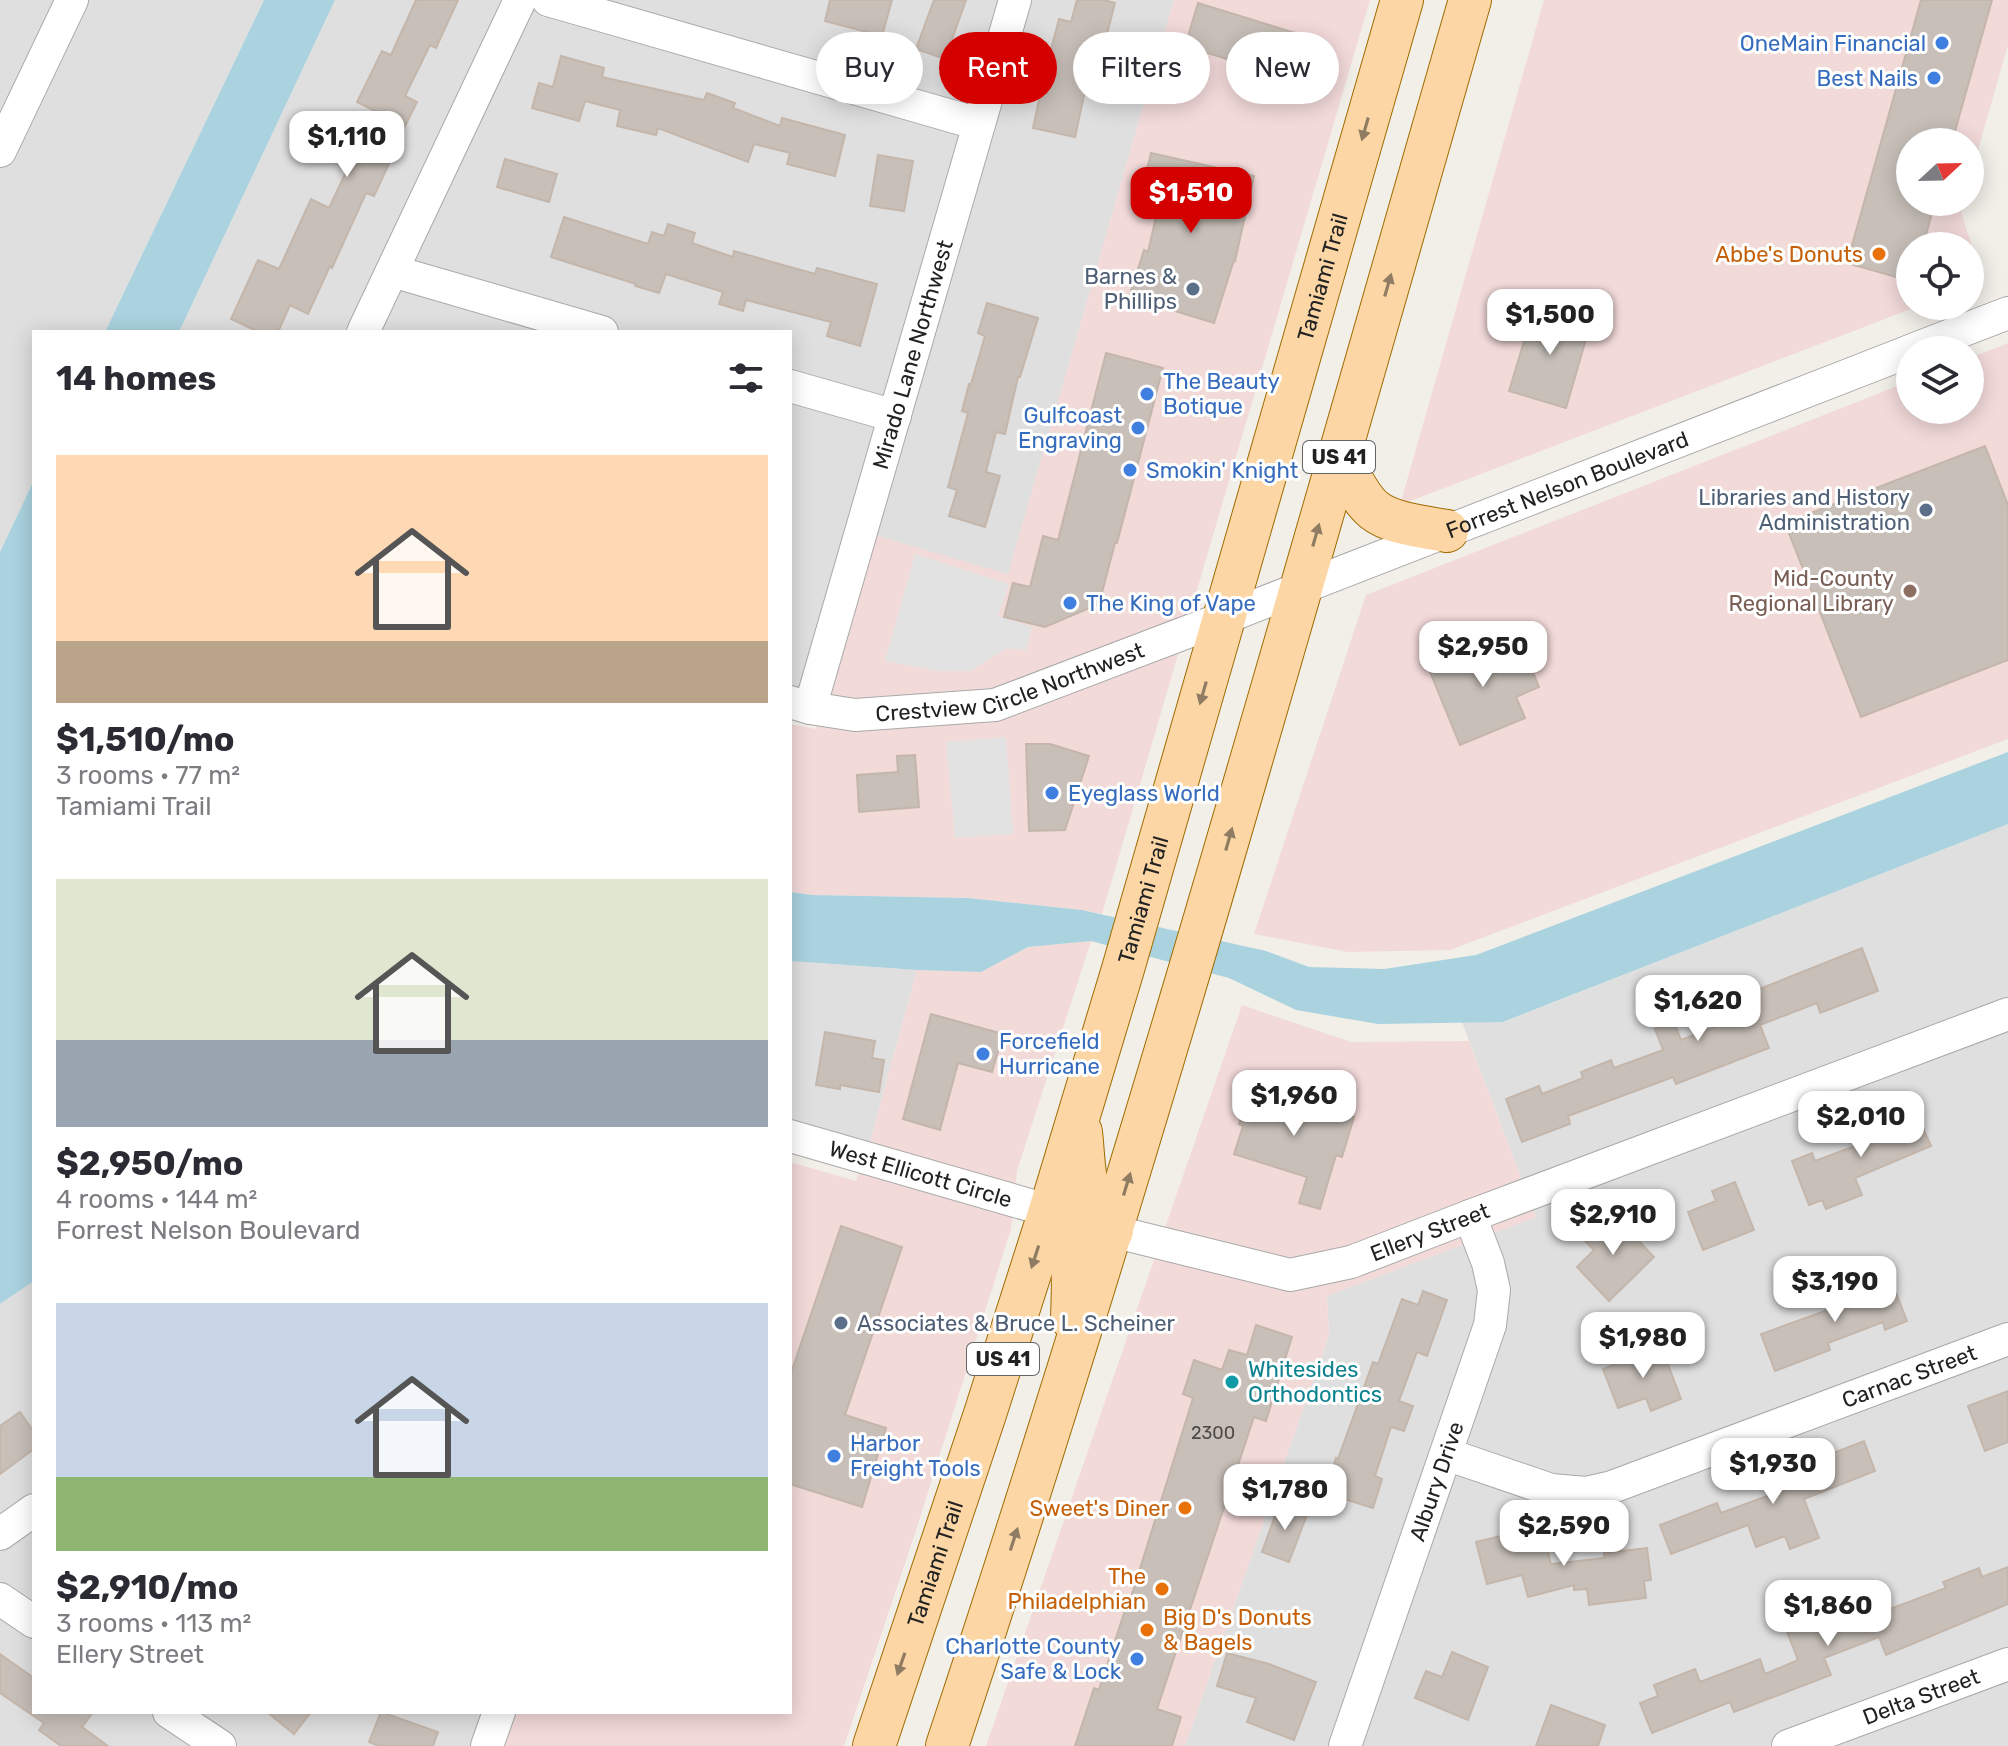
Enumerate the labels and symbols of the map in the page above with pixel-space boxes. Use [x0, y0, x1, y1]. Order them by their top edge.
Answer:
place label: OneMain Financial [1740, 30, 1926, 57]
marker: OneMain Financial [1933, 34, 1951, 52]
place label: Best Nails [1816, 65, 1918, 92]
marker: Best Nails [1925, 69, 1943, 87]
pin: $1,110 [282, 111, 412, 179]
one-way arrow [1358, 117, 1371, 141]
north arrow [1896, 128, 1984, 216]
pin: $1,510 [1126, 167, 1256, 235]
street label: Tamiami Trail [1291, 210, 1353, 344]
street label: Mirado Lane Northwest [866, 236, 958, 472]
place label: Abbe's Donuts [1715, 241, 1863, 268]
marker: Abbe's Donuts [1870, 245, 1888, 263]
place label: Barnes & Phillips [1084, 263, 1177, 315]
one-way arrow [1382, 273, 1395, 297]
marker: Barnes & Phillips [1184, 280, 1202, 298]
pin: $1,500 [1485, 289, 1615, 357]
place label: The Beauty Botique [1163, 368, 1280, 420]
marker: The Beauty Botique [1138, 385, 1156, 403]
place label: Gulfcoast Engraving [1018, 402, 1122, 454]
marker: Gulfcoast Engraving [1129, 419, 1147, 437]
street label: Forrest Nelson Boulevard [1442, 425, 1692, 544]
road number: US 41 [1303, 441, 1375, 473]
place label: Smokin' Knight [1146, 457, 1299, 484]
marker: Smokin' Knight [1121, 461, 1139, 479]
place label: Libraries and History Administration [1698, 484, 1910, 536]
marker: Libraries and History Administration [1917, 501, 1935, 519]
one-way arrow [1310, 522, 1323, 546]
place label: Mid-County Regional Library [1728, 565, 1894, 617]
marker: Mid-County Regional Library [1901, 582, 1919, 600]
place label: The King of Vape [1086, 590, 1256, 617]
marker: The King of Vape [1061, 594, 1079, 612]
pin: $2,950 [1418, 621, 1548, 689]
street label: Crestview Circle Northwest [875, 636, 1148, 727]
one-way arrow [1196, 681, 1208, 706]
place label: Eyeglass World [1068, 780, 1220, 807]
marker: Eyeglass World [1043, 784, 1061, 802]
one-way arrow [1223, 826, 1236, 850]
street label: Tamiami Trail [1112, 833, 1174, 967]
pin: $1,620 [1633, 975, 1763, 1043]
place label: Forcefield Hurricane [999, 1028, 1100, 1080]
marker: Forcefield Hurricane [974, 1045, 992, 1063]
pin: $1,960 [1229, 1070, 1359, 1138]
pin: $2,010 [1796, 1091, 1926, 1159]
street label: West Ellicott Circle [826, 1134, 1015, 1213]
one-way arrow [1121, 1172, 1134, 1196]
pin: $2,910 [1548, 1189, 1678, 1257]
street label: Ellery Street [1366, 1196, 1493, 1267]
one-way arrow [1029, 1246, 1041, 1270]
pin: $3,190 [1770, 1256, 1900, 1324]
place label: Associates & Bruce L. Scheiner [857, 1310, 1176, 1337]
pin: $1,980 [1578, 1312, 1708, 1380]
marker: Associates & Bruce L. Scheiner [832, 1314, 850, 1332]
street label: Carnac Street [1838, 1338, 1981, 1413]
road number: US 41 [967, 1343, 1039, 1375]
place label: Whitesides Orthodontics [1248, 1356, 1382, 1408]
marker: Whitesides Orthodontics [1223, 1373, 1241, 1391]
street label: Albury Drive [1403, 1418, 1469, 1545]
house number: 2300 [1191, 1422, 1235, 1444]
place label: Harbor Freight Tools [850, 1430, 981, 1482]
pin: $1,930 [1708, 1438, 1838, 1506]
marker: Harbor Freight Tools [825, 1447, 843, 1465]
pin: $1,780 [1220, 1464, 1350, 1532]
place label: Sweet's Diner [1029, 1495, 1170, 1522]
street label: Tamiami Trail [901, 1497, 969, 1631]
marker: Sweet's Diner [1176, 1499, 1194, 1517]
pin: $2,590 [1499, 1500, 1629, 1568]
one-way arrow [1008, 1526, 1021, 1550]
place label: The Philadelphian [1008, 1563, 1146, 1615]
marker: The Philadelphian [1153, 1580, 1171, 1598]
pin: $1,860 [1763, 1580, 1893, 1648]
place label: Big D's Donuts & Bagels [1163, 1604, 1312, 1656]
marker: Big D's Donuts & Bagels [1138, 1621, 1156, 1639]
place label: Charlotte County Safe & Lock [945, 1633, 1122, 1685]
marker: Charlotte County Safe & Lock [1128, 1650, 1146, 1668]
one-way arrow [895, 1652, 907, 1676]
street label: Delta Street [1859, 1662, 1984, 1730]

